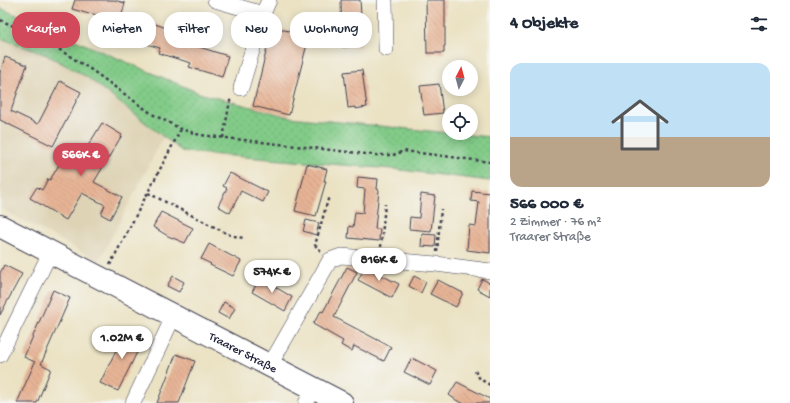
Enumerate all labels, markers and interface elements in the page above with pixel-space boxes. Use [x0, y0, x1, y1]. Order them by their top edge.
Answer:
chip: Kaufen [12, 12, 80, 48]
chip: Mieten [88, 12, 156, 48]
chip: Filter [164, 12, 223, 48]
chip: Neu [231, 12, 282, 48]
chip: Wohnung [290, 12, 372, 48]
icon: filters [748, 13, 770, 35]
text: 4 Objekte [510, 14, 578, 34]
north arrow [442, 60, 478, 96]
map controls [442, 60, 478, 140]
icon: home [604, 89, 676, 161]
button: locate [442, 104, 478, 140]
pin: 566K € [48, 143, 114, 177]
text: 566K € [62, 148, 100, 163]
text: 566 000 € [510, 195, 583, 215]
text: 2 Zimmer · 76 m² [510, 215, 602, 230]
text: Traarer Straße [510, 230, 591, 245]
pin: 816K € [346, 248, 412, 282]
text: 816K € [361, 253, 397, 268]
pin: 574K € [239, 260, 305, 294]
text: 574K € [253, 265, 291, 280]
pin: 1.02M € [85, 326, 159, 360]
street label: Traarer Straße [205, 330, 280, 377]
text: 1.02M € [101, 331, 143, 346]

